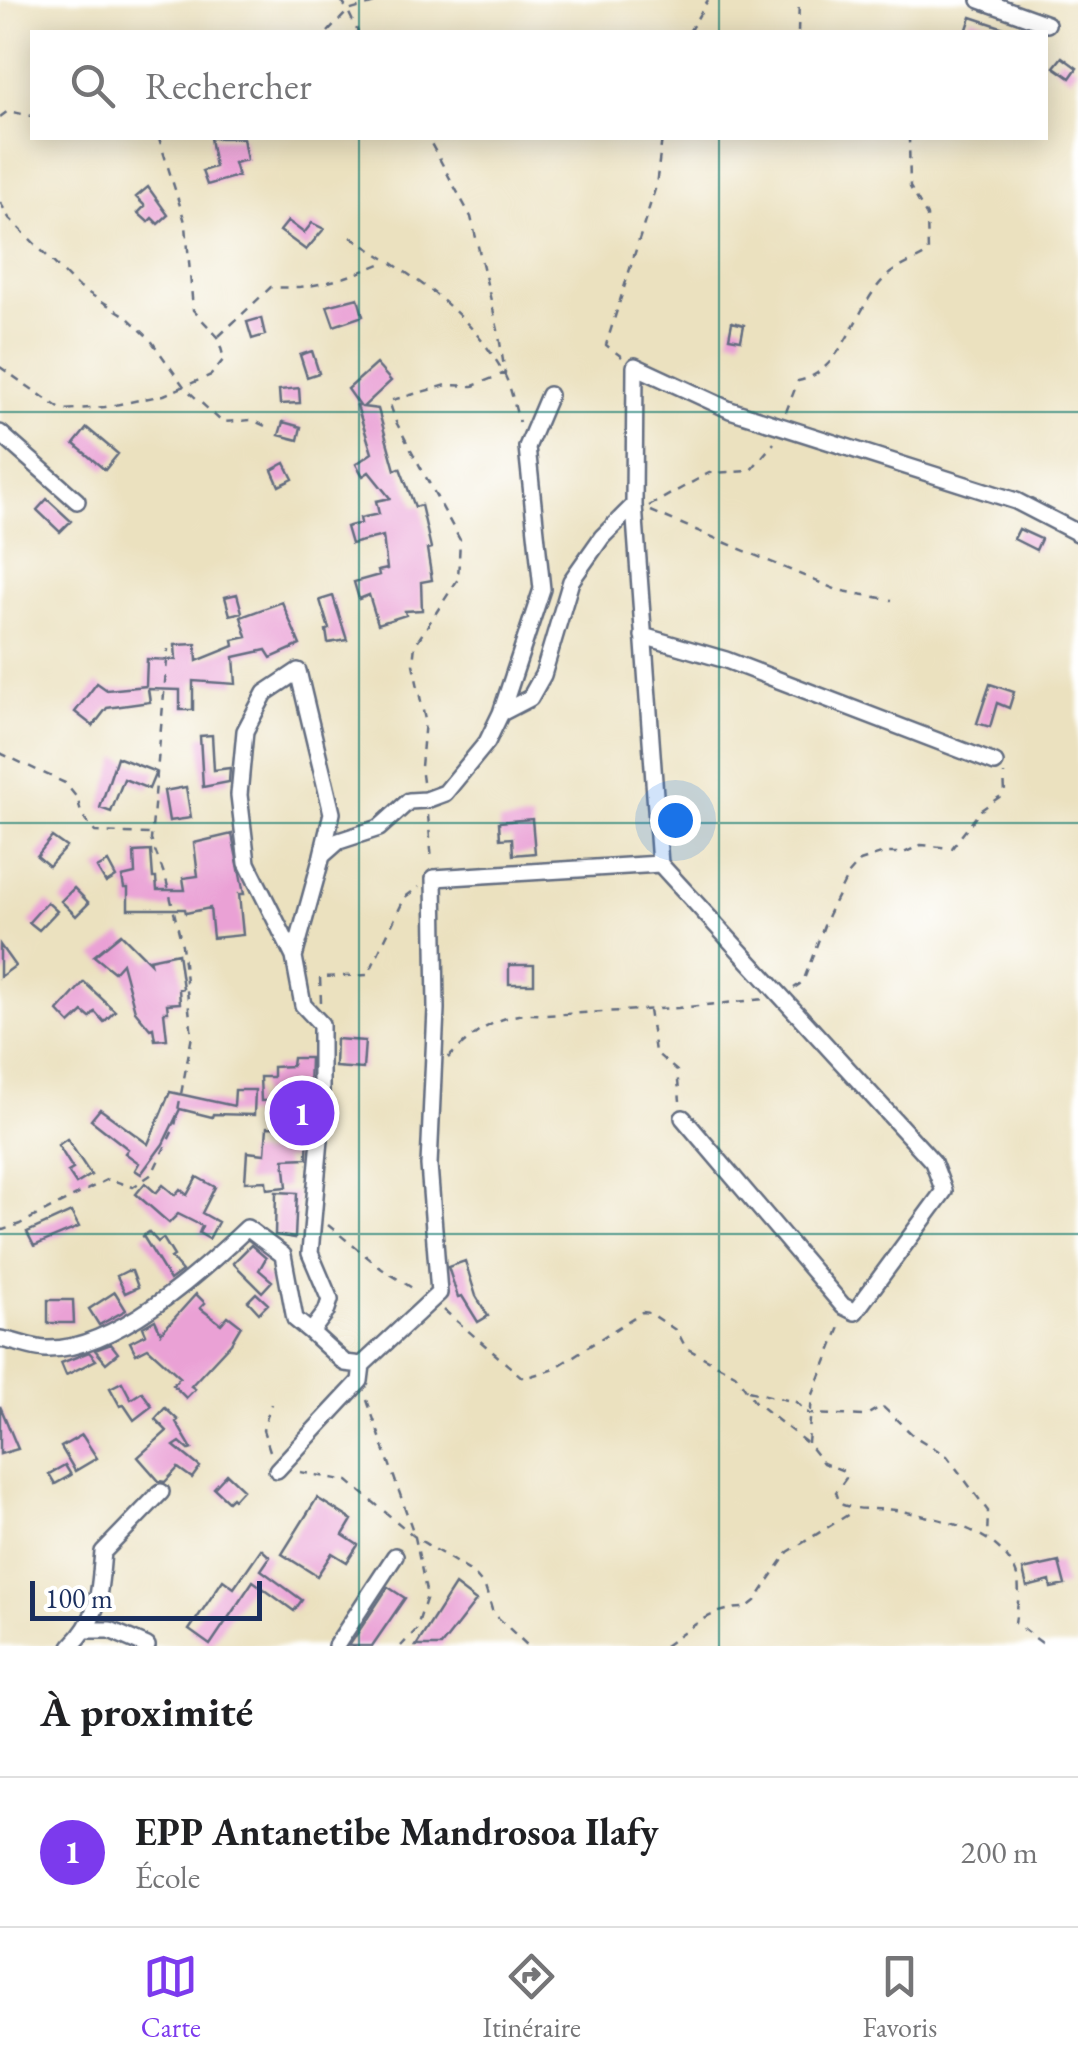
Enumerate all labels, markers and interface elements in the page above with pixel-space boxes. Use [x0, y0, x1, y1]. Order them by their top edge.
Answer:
search box [30, 30, 1048, 140]
icon: search [65, 58, 120, 113]
text: Rechercher [145, 61, 312, 110]
your location [650, 795, 701, 846]
pin: 1 [270, 1076, 334, 1150]
scale bar [30, 1576, 262, 1620]
text: 100 m [45, 1580, 113, 1616]
text: À proximité [40, 1684, 253, 1739]
text: EPP Antanetibe Mandrosoa Ilafy [135, 1807, 659, 1856]
text: 1 [64, 1831, 81, 1873]
text: 200 m [961, 1831, 1038, 1873]
text: École [135, 1856, 200, 1898]
tab: Carte [141, 1949, 201, 2045]
tab: Itinéraire [482, 1949, 581, 2045]
tab: Favoris [862, 1949, 937, 2045]

